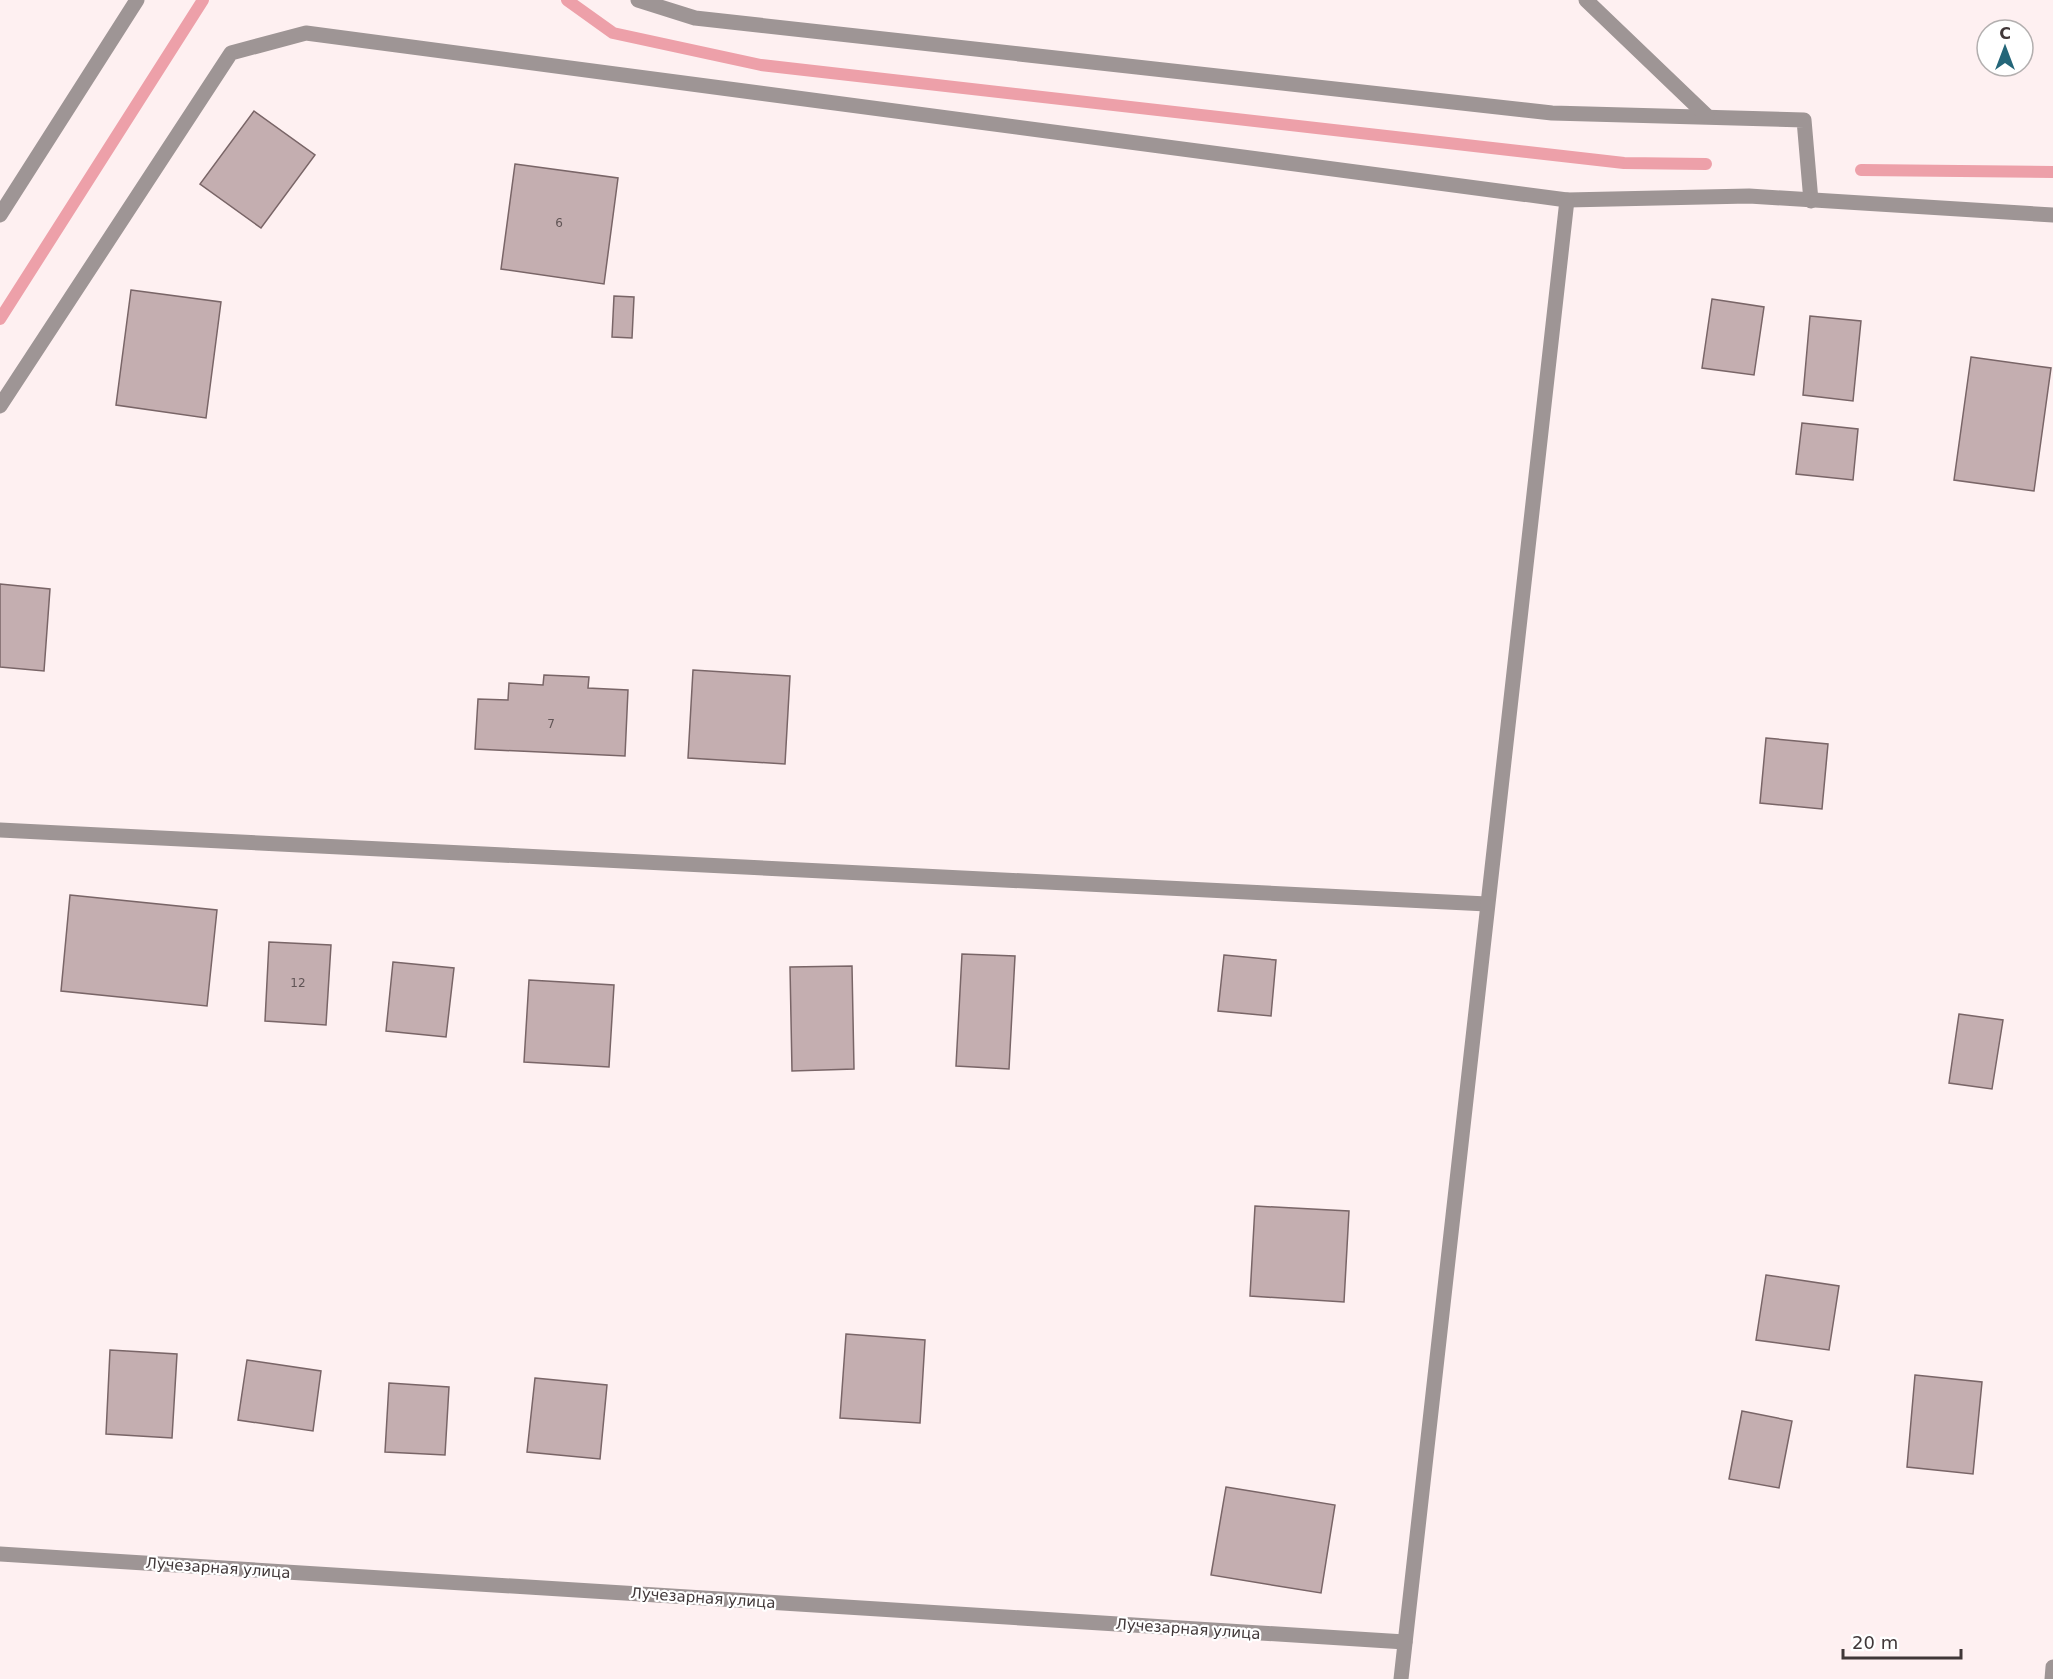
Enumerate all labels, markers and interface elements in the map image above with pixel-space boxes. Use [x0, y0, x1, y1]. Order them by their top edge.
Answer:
north arrow [1975, 18, 2035, 78]
text: С [1999, 24, 2011, 43]
house number: 6 [555, 216, 563, 230]
house number: 7 [547, 717, 555, 731]
house number: 12 [290, 976, 306, 990]
street label: Лучезарная улица [145, 1554, 291, 1582]
street label: Лучезарная улица [630, 1584, 776, 1612]
street label: Лучезарная улица [1115, 1615, 1261, 1643]
scale bar [1843, 1622, 1962, 1660]
text: 20 m [1852, 1632, 1898, 1653]

